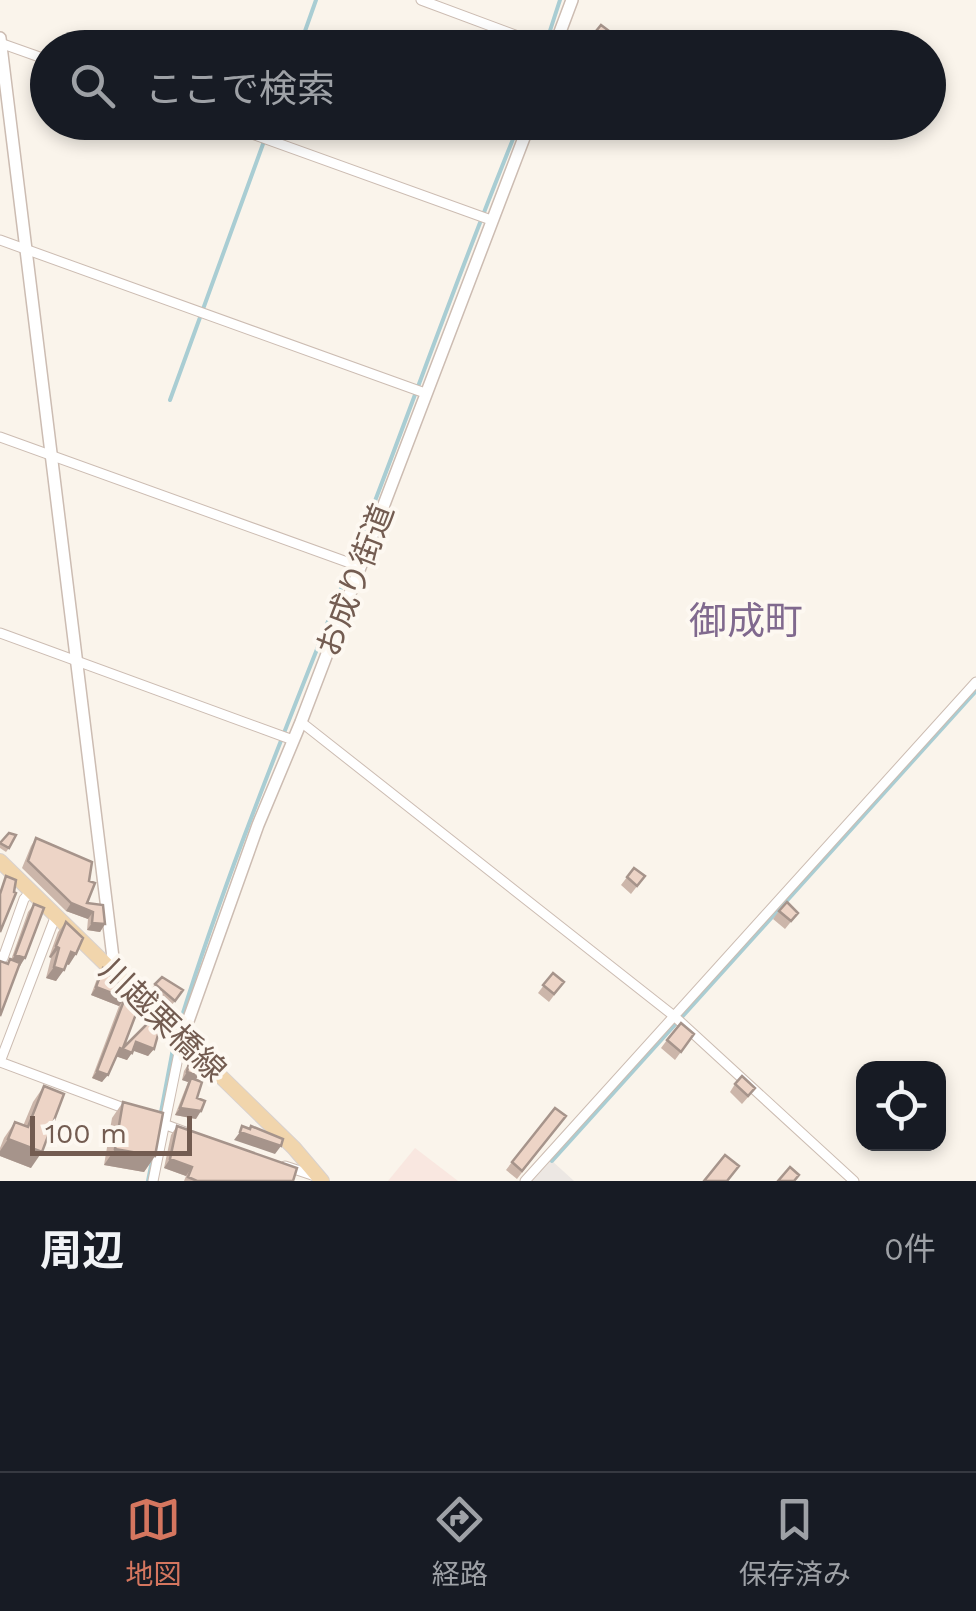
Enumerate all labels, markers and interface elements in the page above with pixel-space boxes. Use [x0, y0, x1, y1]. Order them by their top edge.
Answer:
search box [30, 30, 946, 140]
icon: search [65, 58, 120, 113]
text: ここで検索 [145, 67, 335, 111]
street label: お成り街道 [309, 498, 401, 662]
district label: 御成町 [689, 599, 803, 643]
street label: 川越栗橋線 [92, 951, 234, 1089]
map controls [856, 1061, 946, 1151]
button: locate [856, 1061, 946, 1151]
scale bar [30, 1111, 192, 1156]
text: 100 m [45, 1117, 127, 1150]
text: 周辺 [40, 1226, 124, 1275]
text: 0件 [884, 1230, 936, 1268]
tab: 地図 [125, 1492, 181, 1592]
tab: 経路 [432, 1492, 488, 1592]
tab: 保存済み [739, 1492, 851, 1592]

